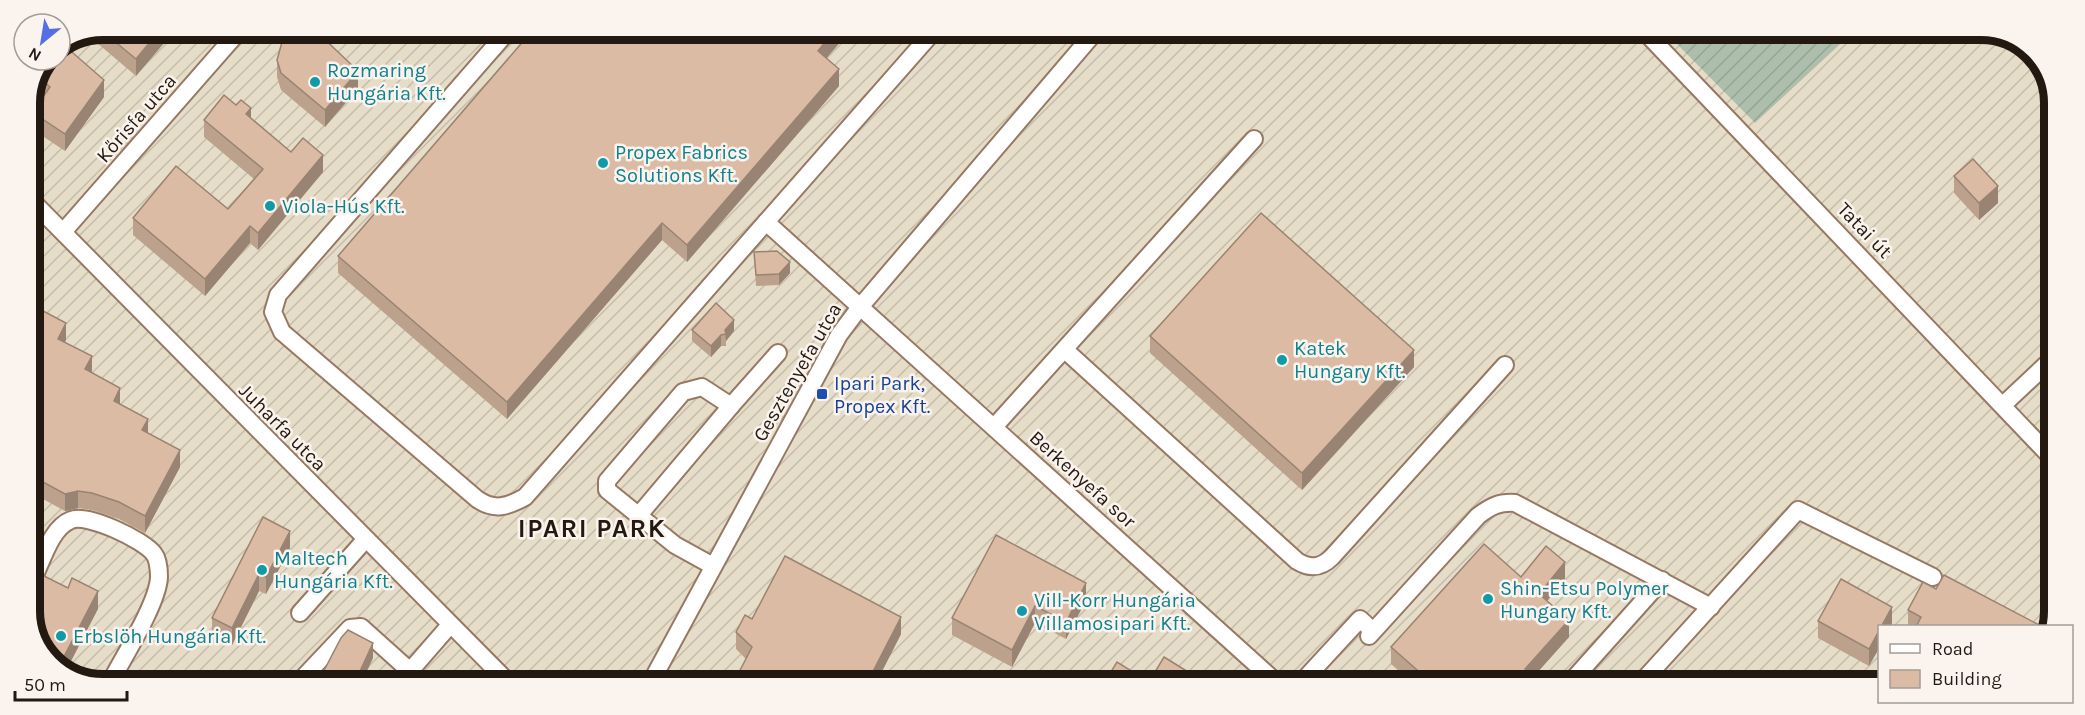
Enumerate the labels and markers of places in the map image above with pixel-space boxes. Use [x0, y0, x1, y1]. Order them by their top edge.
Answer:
place label: Rozmaring Hungária Kft. [327, 59, 446, 105]
marker: Rozmaring Hungária Kft. [308, 75, 322, 89]
place label: Propex Fabrics Solutions Kft. [615, 141, 748, 187]
marker: Propex Fabrics Solutions Kft. [596, 156, 610, 170]
place label: Viola-Hús Kft. [282, 195, 405, 218]
marker: Viola-Hús Kft. [263, 199, 277, 213]
place label: Katek Hungary Kft. [1294, 337, 1405, 383]
marker: Katek Hungary Kft. [1275, 353, 1289, 367]
place label: Ipari Park, Propex Kft. [834, 372, 930, 418]
marker: Ipari Park, Propex Kft. [815, 387, 829, 401]
place label: Maltech Hungária Kft. [274, 547, 393, 593]
marker: Maltech Hungária Kft. [255, 563, 269, 577]
place label: Shin-Etsu Polymer Hungary Kft. [1500, 577, 1669, 623]
place label: Vill-Korr Hungária Villamosipari Kft. [1034, 589, 1196, 635]
marker: Shin-Etsu Polymer Hungary Kft. [1481, 592, 1495, 606]
marker: Vill-Korr Hungária Villamosipari Kft. [1015, 604, 1029, 618]
place label: Erbslöh Hungária Kft. [73, 625, 266, 648]
marker: Erbslöh Hungária Kft. [54, 629, 68, 643]

